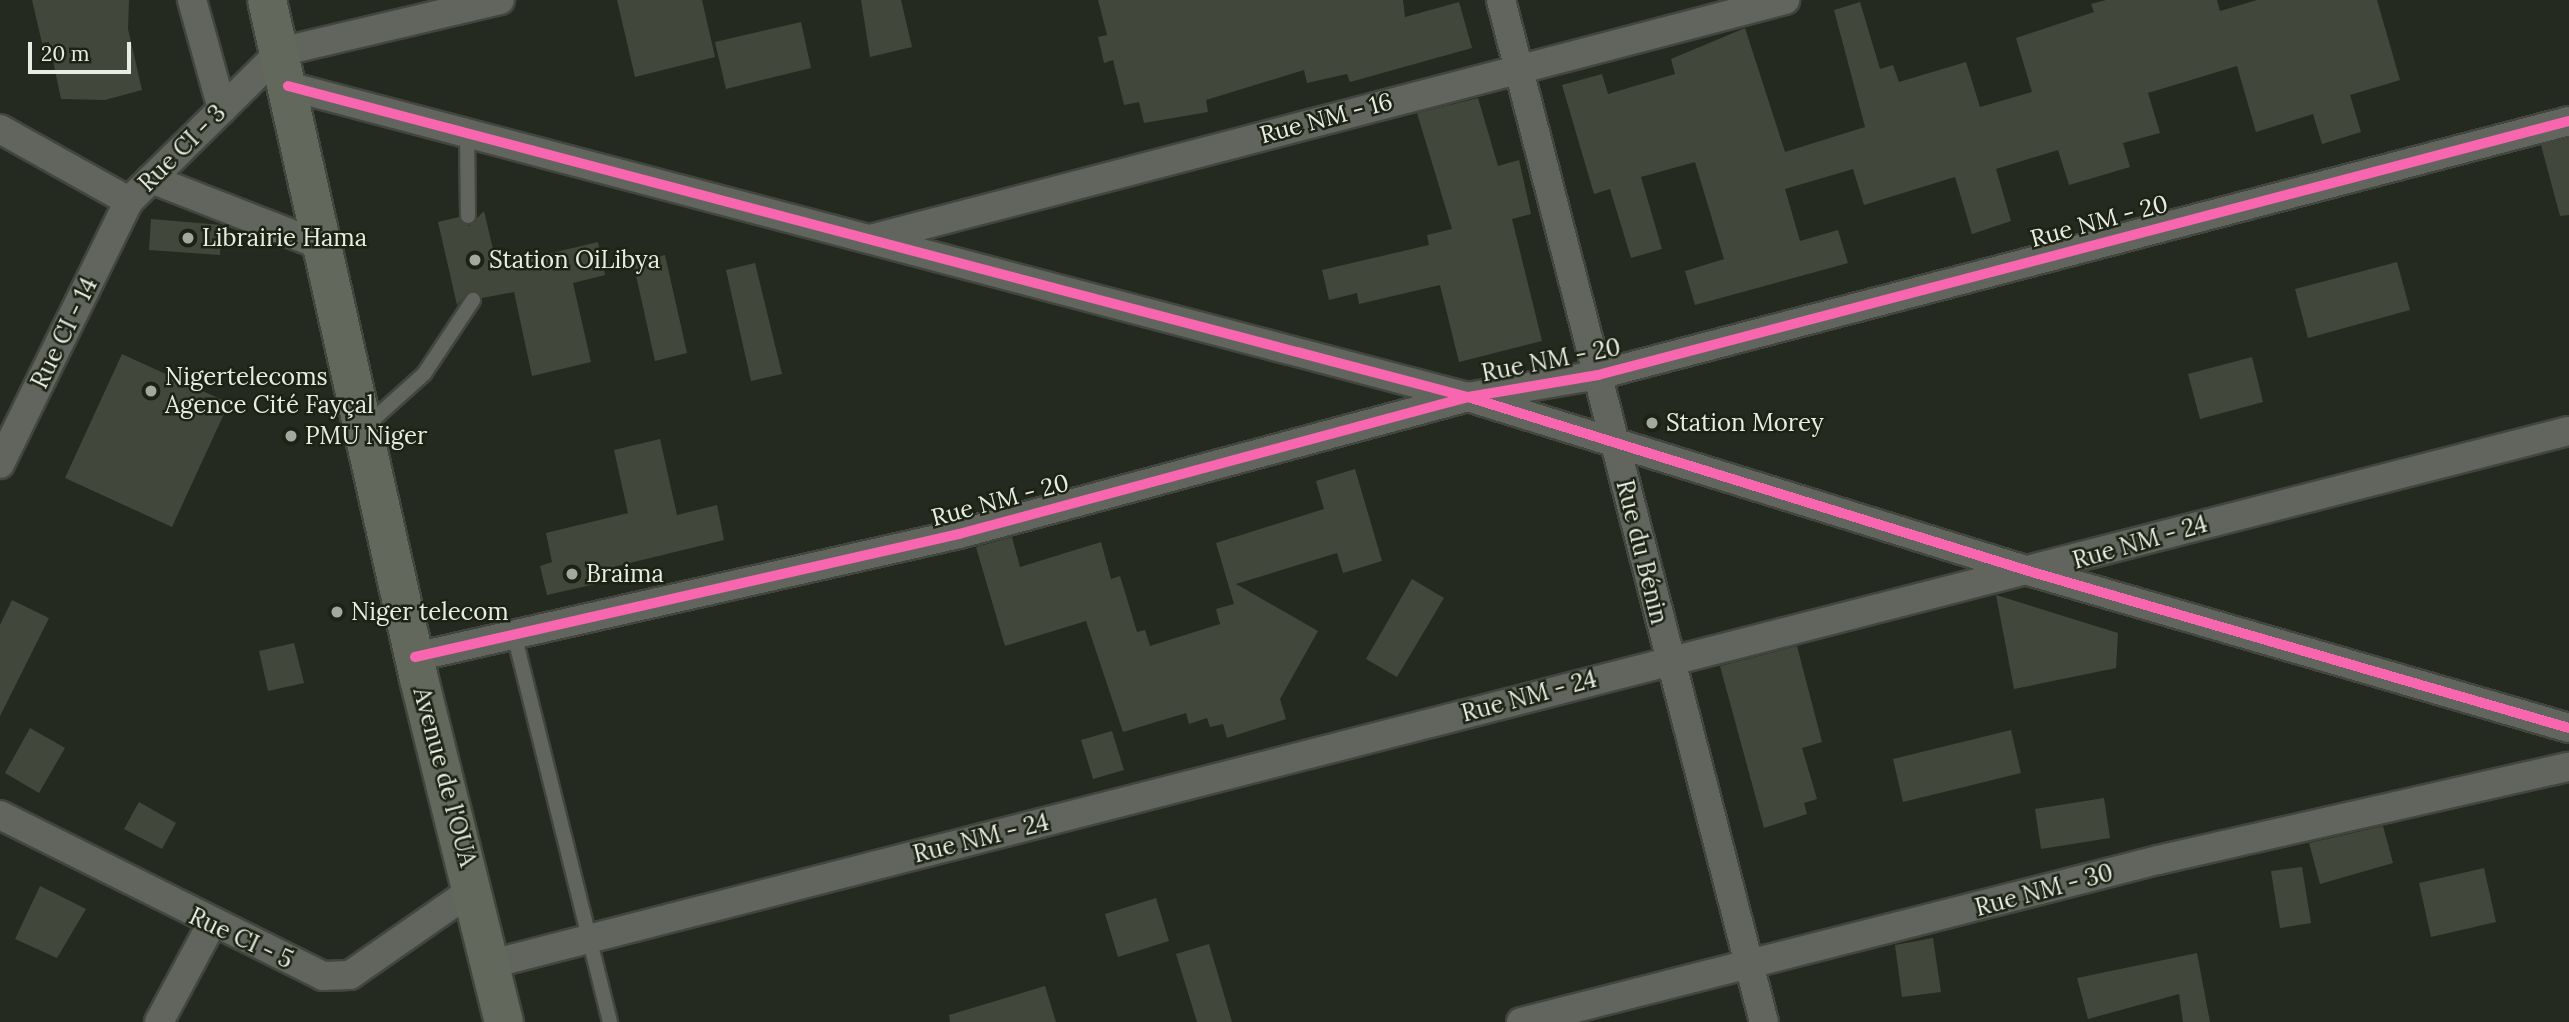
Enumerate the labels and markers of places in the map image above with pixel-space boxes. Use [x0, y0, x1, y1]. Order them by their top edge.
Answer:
place label: Librairie Hama [202, 224, 367, 252]
marker: Librairie Hama [180, 230, 196, 246]
place label: Station OiLibya [489, 246, 660, 274]
marker: Station OiLibya [467, 252, 483, 268]
place label: Nigertelecoms Agence Cité Fayçal [165, 363, 374, 419]
marker: Nigertelecoms Agence Cité Fayçal [143, 383, 159, 399]
place label: Station Morey [1666, 409, 1824, 437]
marker: Station Morey [1644, 415, 1660, 431]
place label: PMU Niger [305, 422, 427, 450]
marker: PMU Niger [283, 428, 299, 444]
place label: Braima [586, 560, 664, 588]
marker: Braima [564, 566, 580, 582]
place label: Niger telecom [351, 598, 509, 626]
marker: Niger telecom [329, 604, 345, 620]

